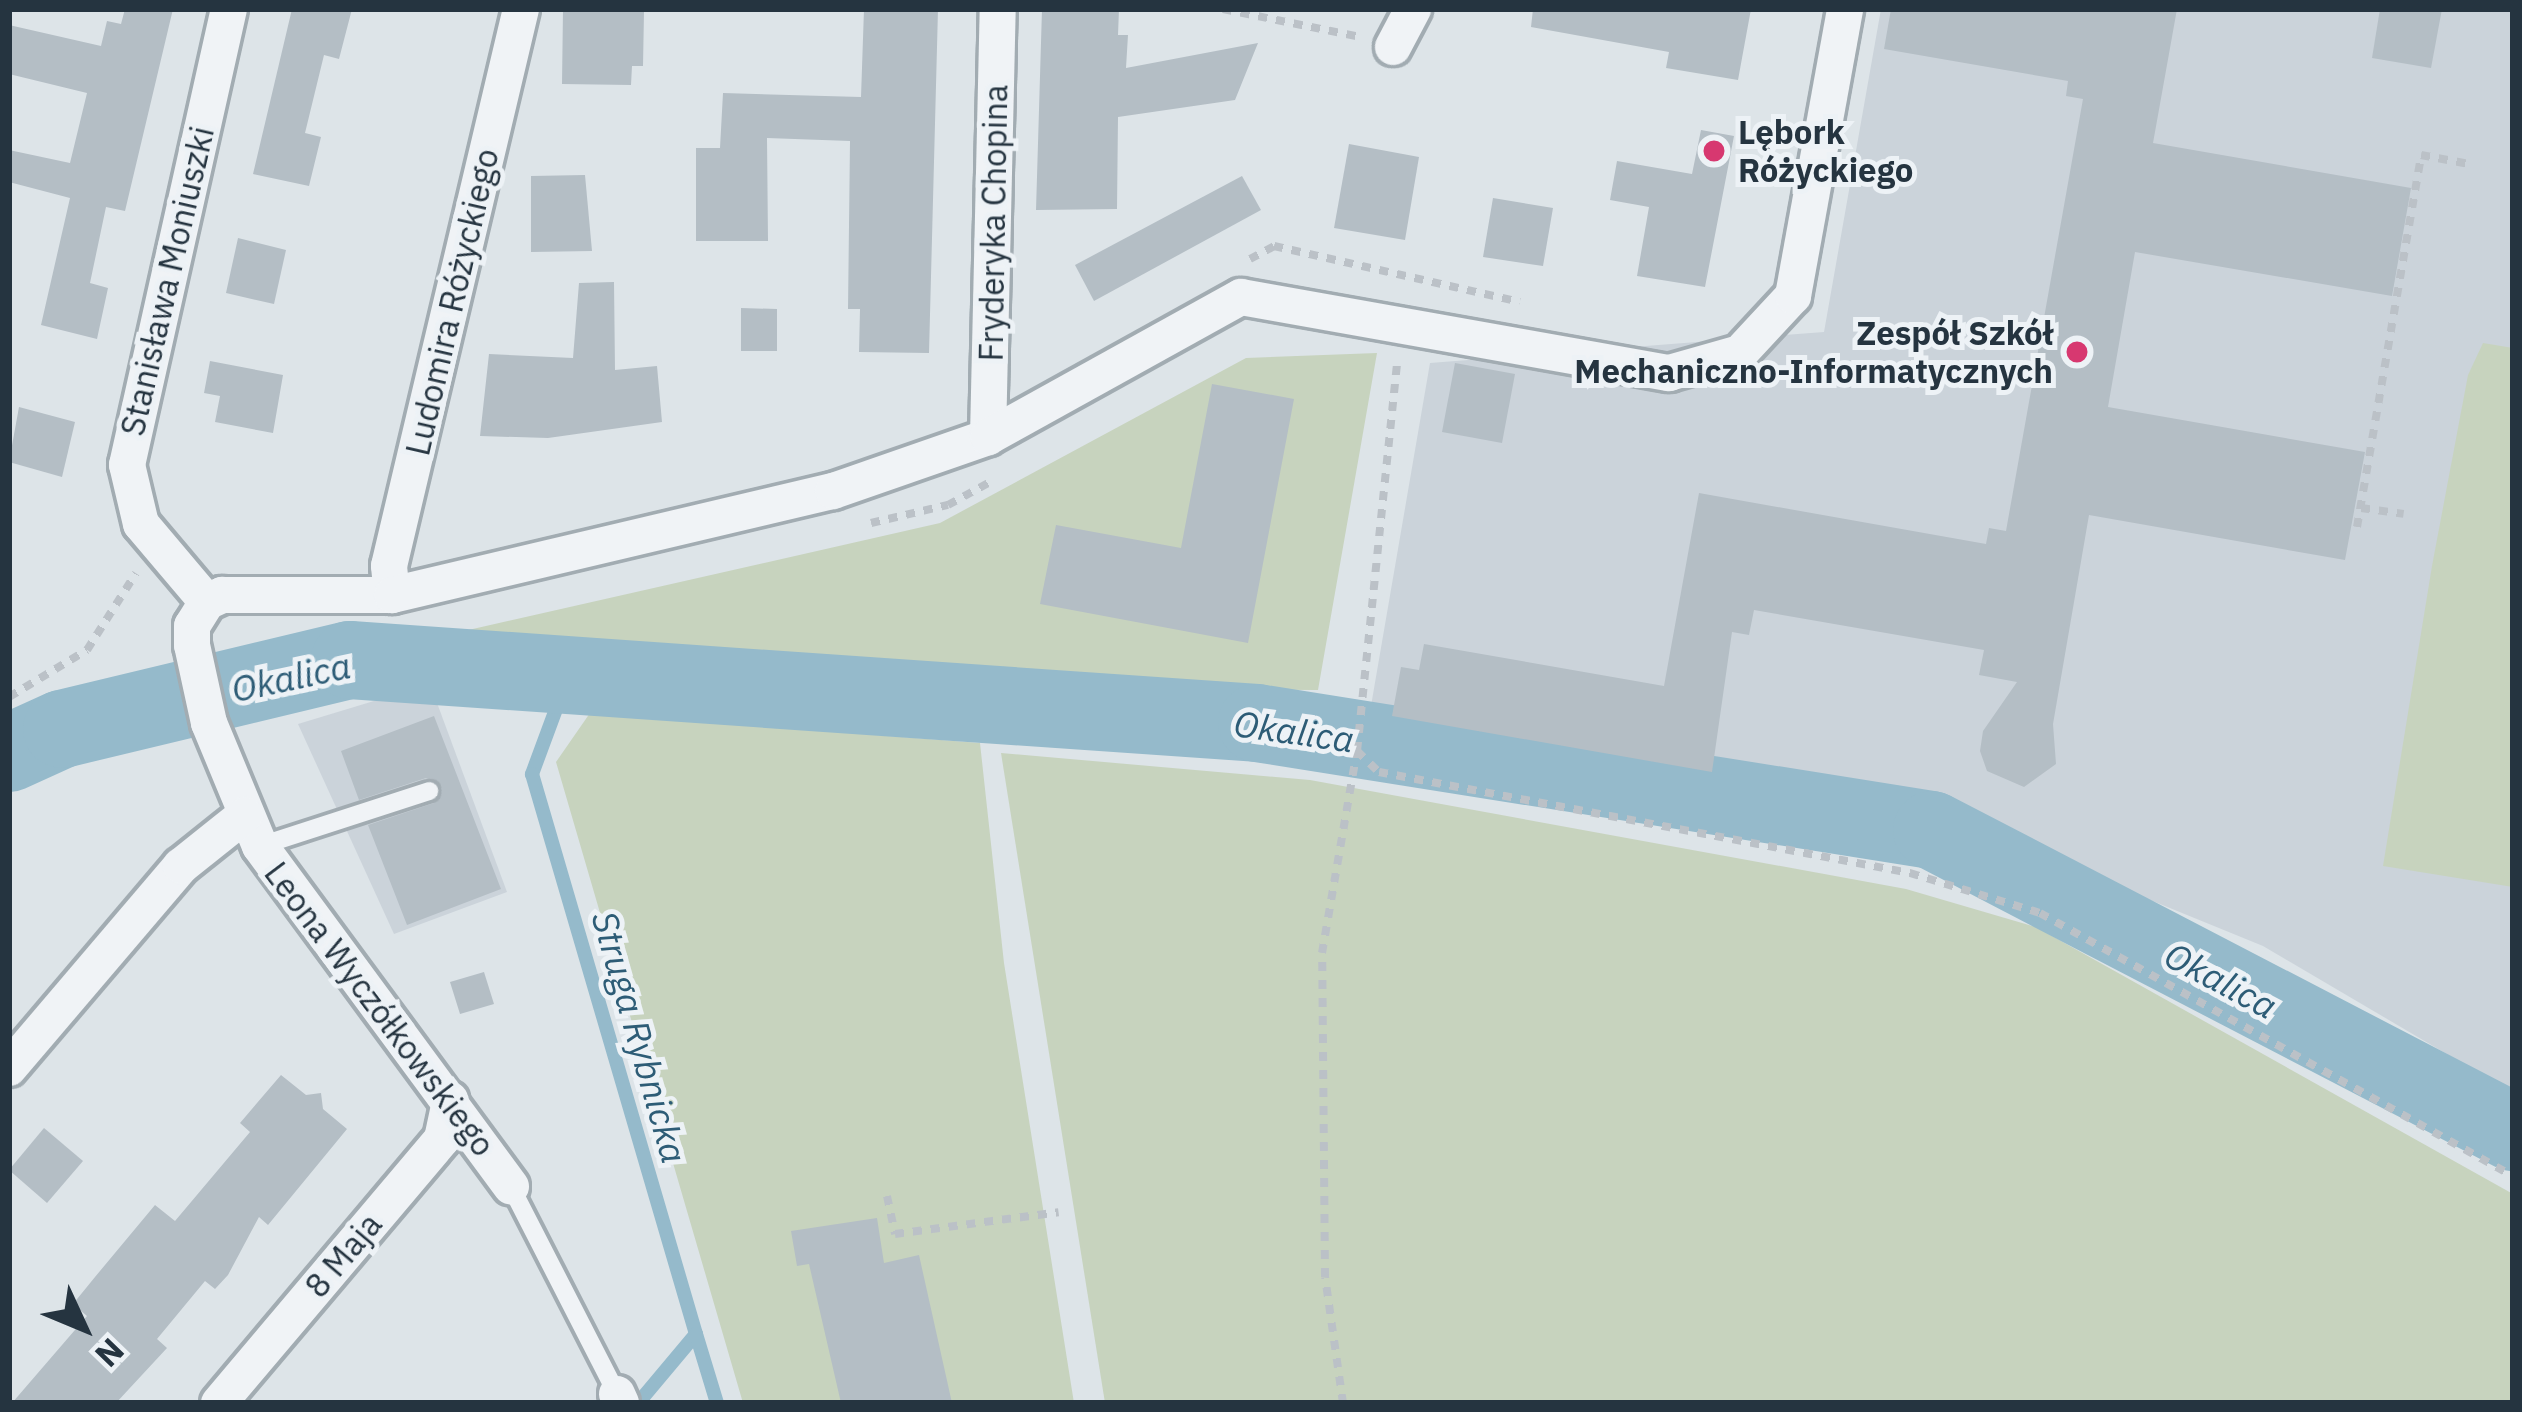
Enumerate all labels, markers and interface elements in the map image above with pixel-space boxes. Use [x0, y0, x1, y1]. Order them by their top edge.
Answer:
street label: Fryderyka Chopina [971, 84, 1015, 362]
place label: Lębork Różyckiego [1738, 112, 1913, 190]
street label: Stanisława Moniuszki [112, 122, 222, 440]
marker: Lębork Różyckiego [1701, 138, 1727, 164]
street label: Ludomira Różyckiego [397, 145, 507, 459]
place label: Zespół Szkół Mechaniczno-Informatycznych [1574, 313, 2053, 391]
marker: Zespół Szkół Mechaniczno-Informatycznych [2064, 339, 2090, 365]
water label: Okalica [227, 643, 355, 711]
water label: Okalica [1231, 701, 1357, 761]
street label: Leona Wyczółkowskiego [257, 854, 503, 1164]
water label: Struga Rybnicka [583, 906, 697, 1168]
water label: Okalica [2158, 933, 2284, 1027]
street label: 8 Maja [296, 1205, 390, 1305]
north arrow [24, 1268, 144, 1388]
text: N [86, 1330, 134, 1377]

